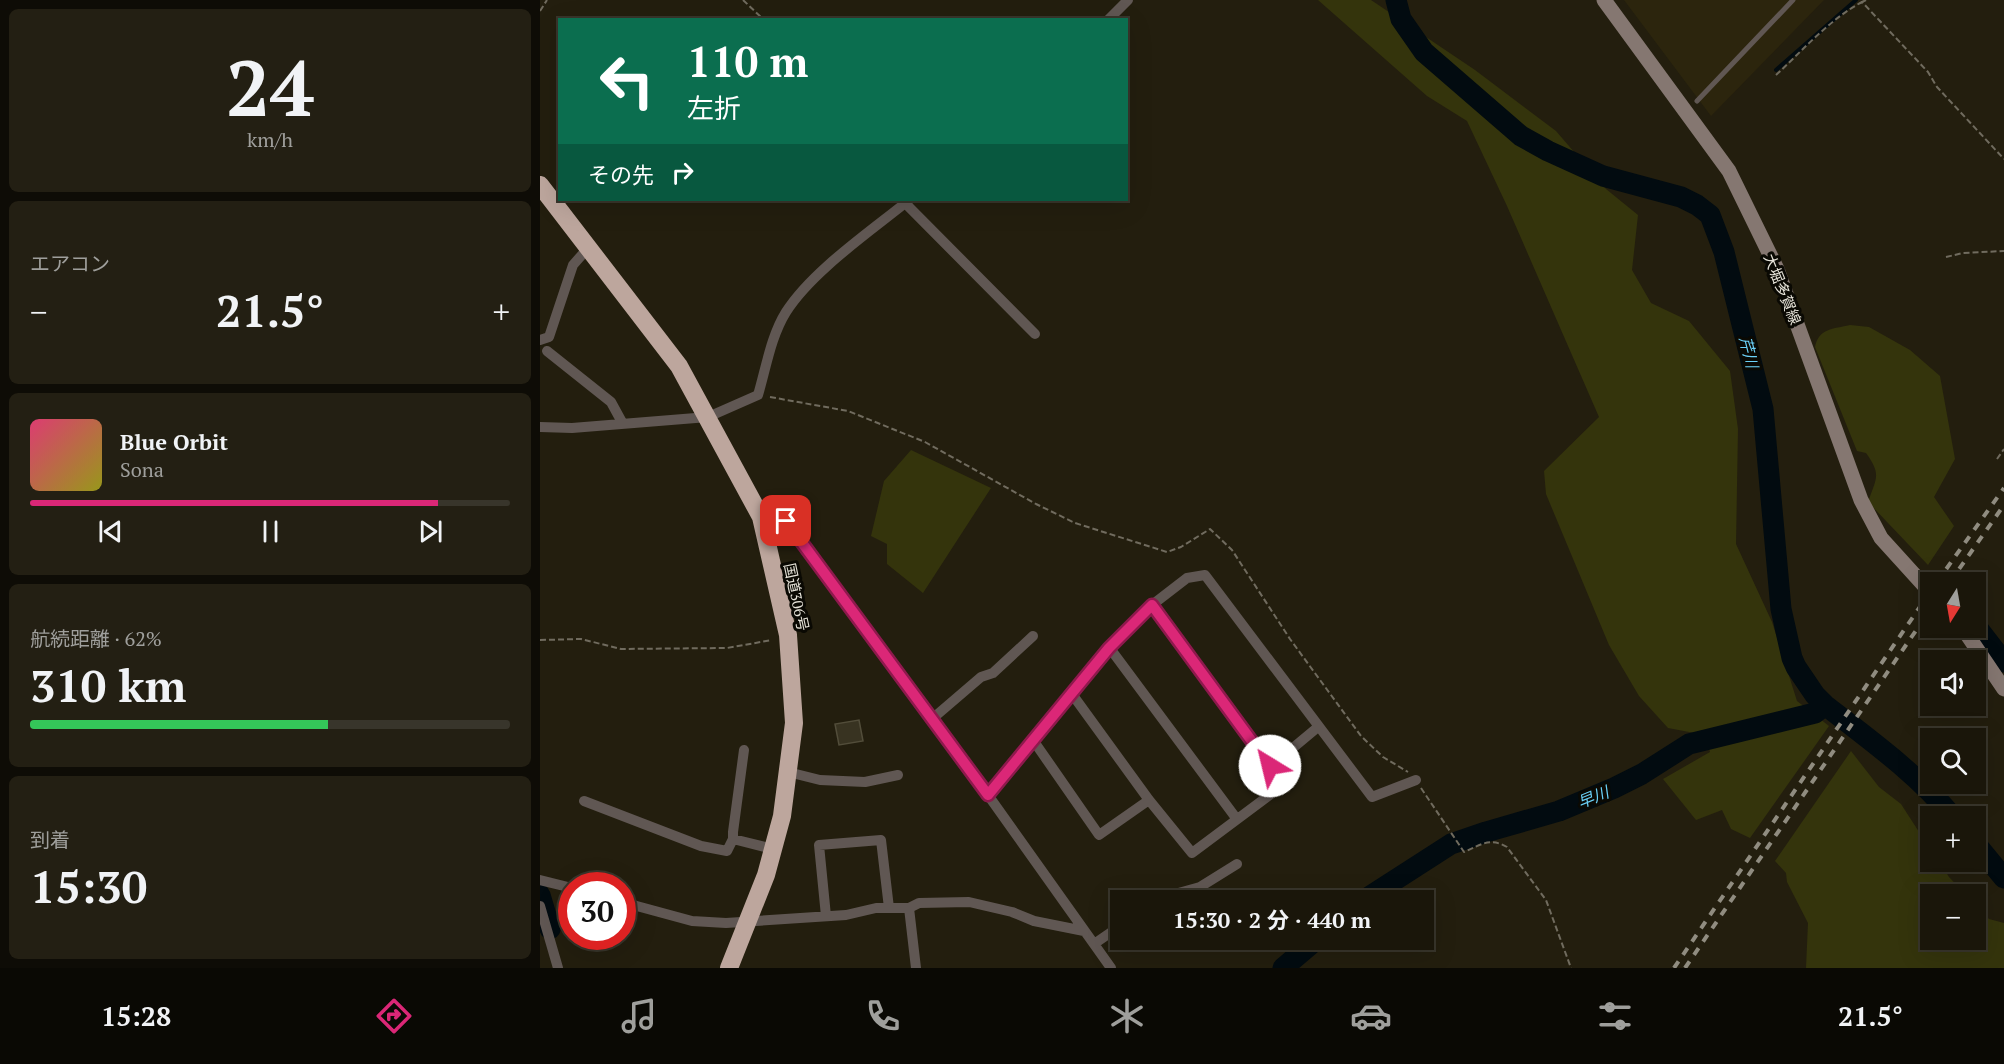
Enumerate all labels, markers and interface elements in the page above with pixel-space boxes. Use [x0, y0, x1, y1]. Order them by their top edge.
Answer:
text: 110 m [687, 33, 808, 89]
text: 24 [226, 35, 314, 138]
icon: left [588, 42, 666, 120]
text: 左折 [687, 90, 741, 126]
text: km/h [247, 126, 293, 153]
icon: right [666, 156, 699, 189]
text: その先 [588, 160, 654, 189]
text: エアコン [30, 250, 110, 277]
street label: 大堀多賀線 [1760, 250, 1806, 328]
text: 21.5° [216, 280, 324, 340]
text: − [30, 290, 48, 333]
text: + [492, 290, 510, 333]
water label: 芹川 [1734, 334, 1764, 372]
text: Blue Orbit [120, 427, 228, 456]
text: Sona [120, 456, 164, 483]
pin [760, 495, 811, 546]
icon: arrive [769, 504, 802, 537]
icon: previous [94, 515, 127, 548]
icon: pause [254, 515, 287, 548]
icon: next [414, 515, 447, 548]
street label: 国道306号 [780, 561, 814, 633]
north arrow [1920, 572, 1986, 638]
map controls [1920, 572, 1986, 950]
text: 航続距離 · 62% [30, 625, 162, 652]
button: sound [1920, 650, 1986, 716]
text: 310 km [30, 655, 186, 715]
button: search [1920, 728, 1986, 794]
position arrow [1238, 734, 1302, 798]
water label: 早川 [1574, 780, 1614, 813]
button: + [1920, 806, 1986, 872]
text: 到着 [30, 826, 70, 853]
text: 15:30 [30, 856, 147, 916]
speed limit sign: 30 [558, 872, 636, 950]
button: − [1920, 884, 1986, 950]
text: 15:30 · 2 分 · 440 m [1173, 905, 1371, 934]
icon: directions [373, 995, 415, 1037]
icon: music [618, 995, 660, 1037]
icon: phone [862, 995, 904, 1037]
icon: climate [1106, 995, 1148, 1037]
icon: car [1350, 995, 1392, 1037]
icon: filters [1594, 995, 1636, 1037]
text: 15:28 [101, 998, 171, 1034]
text: 21.5° [1838, 998, 1903, 1034]

